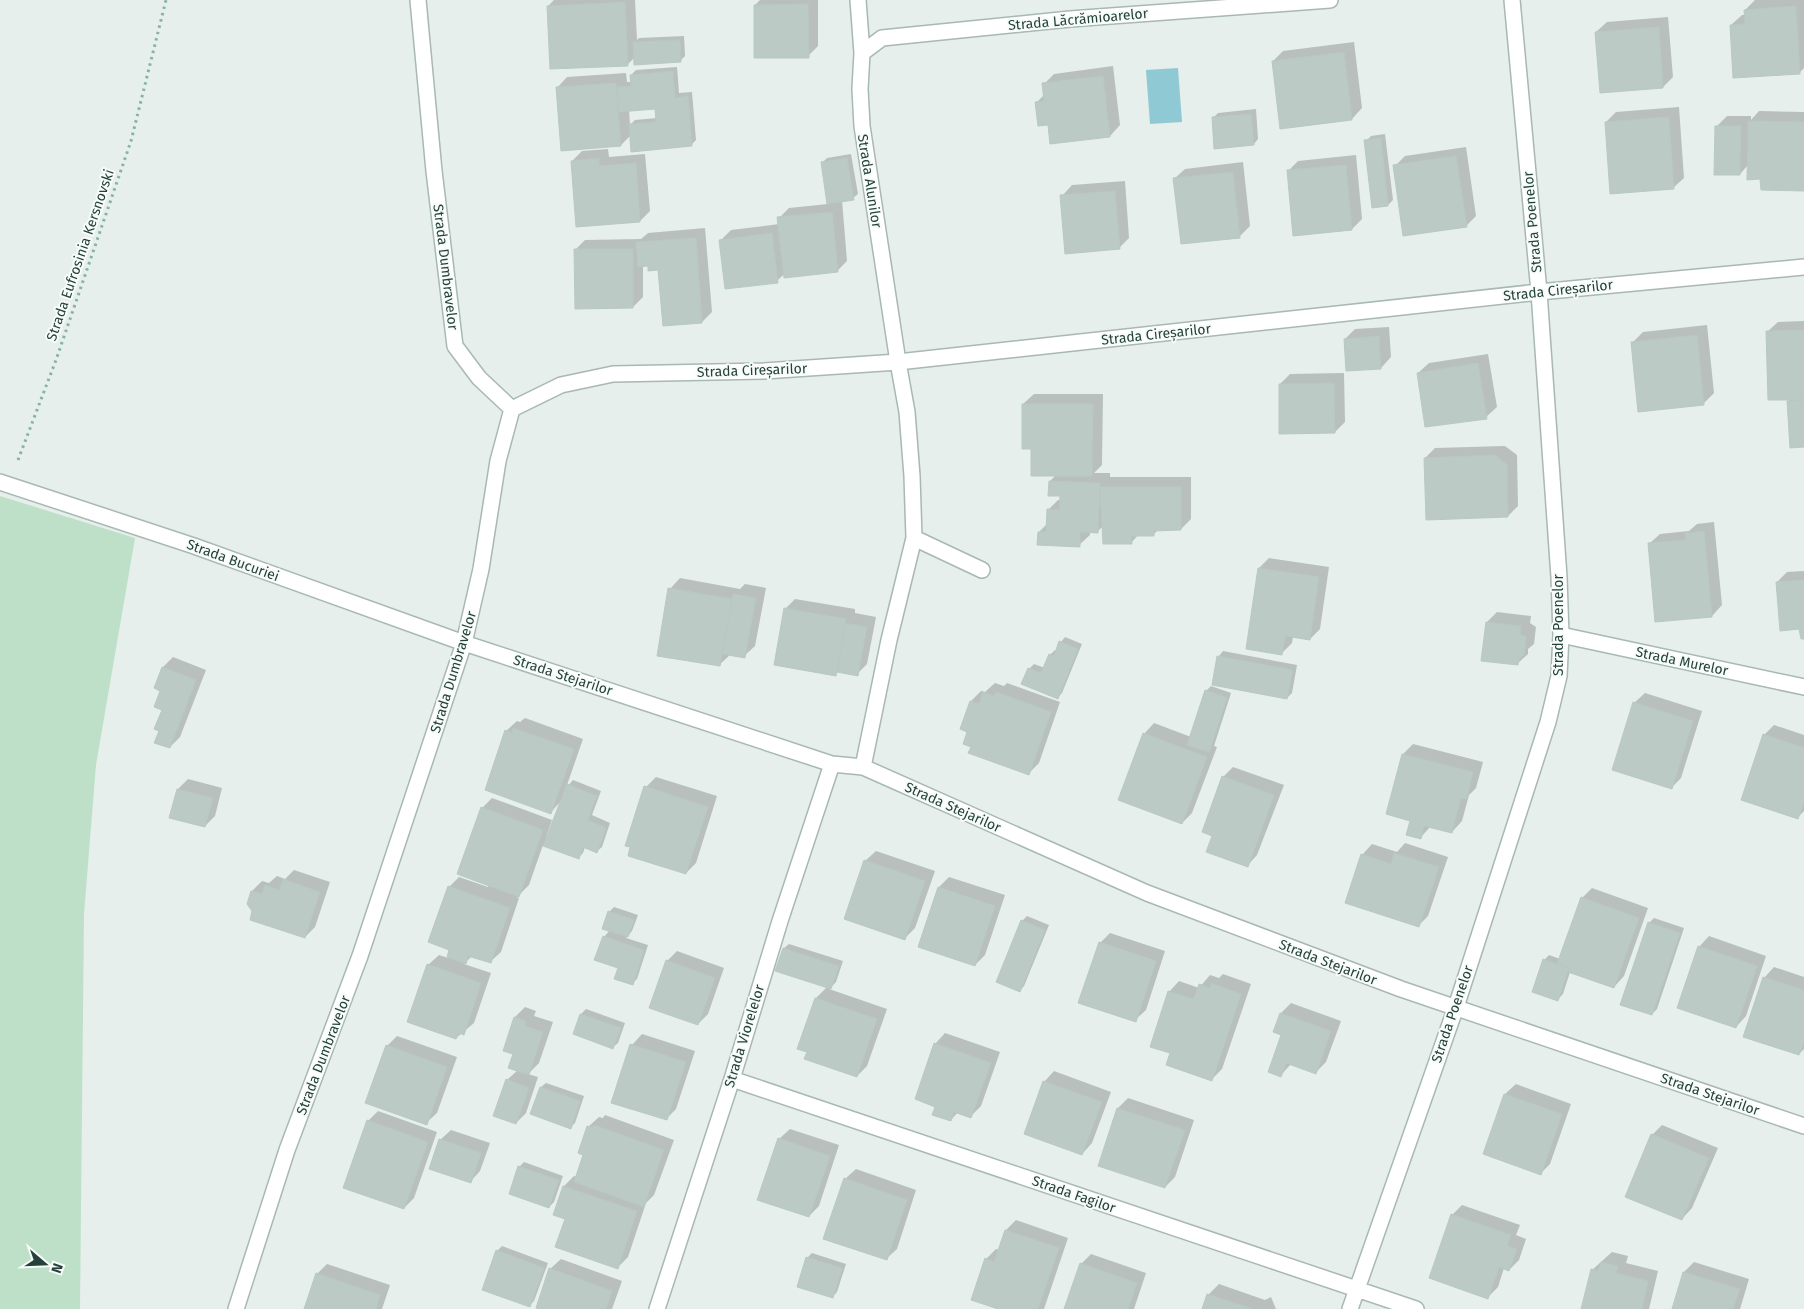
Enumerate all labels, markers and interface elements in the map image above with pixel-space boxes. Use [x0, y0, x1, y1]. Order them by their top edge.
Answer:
street label: Strada Lăcrămioarelor [1007, 5, 1149, 34]
street label: Strada Alunilor [854, 133, 885, 230]
street label: Strada Eufrosinia Kersnovski [43, 167, 118, 343]
street label: Strada Poenelor [1520, 170, 1545, 273]
street label: Strada Dumbravelor [429, 203, 462, 332]
street label: Strada Cireșarilor [1502, 276, 1614, 306]
street label: Strada Cireșarilor [1100, 320, 1212, 350]
street label: Strada Cireșarilor [697, 360, 808, 382]
street label: Strada Bucuriei [184, 536, 281, 585]
street label: Strada Poenelor [1550, 573, 1567, 676]
street label: Strada Dumbravelor [427, 608, 480, 735]
street label: Strada Murelor [1634, 643, 1730, 680]
street label: Strada Stejarilor [511, 651, 615, 700]
street label: Strada Stejarilor [902, 779, 1004, 837]
street label: Strada Stejarilor [1276, 936, 1380, 989]
street label: Strada Poenelor [1428, 963, 1477, 1065]
street label: Strada Viorelelor [721, 982, 768, 1090]
street label: Strada Dumbravelor [293, 992, 354, 1117]
street label: Strada Stejarilor [1658, 1070, 1762, 1120]
street label: Strada Fagilor [1030, 1172, 1118, 1217]
north arrow [20, 1239, 70, 1289]
text: N [47, 1261, 66, 1275]

